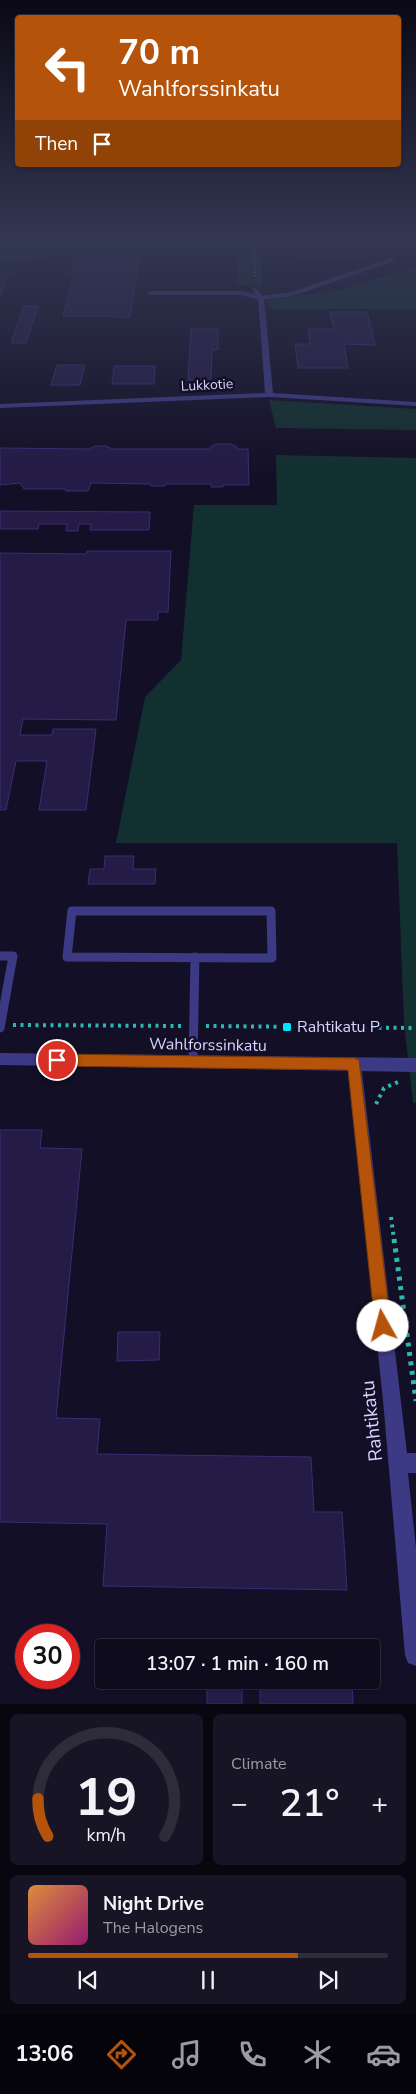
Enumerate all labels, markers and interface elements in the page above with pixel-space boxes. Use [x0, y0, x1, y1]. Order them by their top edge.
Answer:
text: 70 m [118, 29, 200, 76]
icon: left [35, 35, 100, 100]
text: Wahlforssinkatu [118, 74, 280, 104]
icon: arrive [88, 130, 116, 158]
text: Then [35, 131, 78, 157]
street label: Lukkotie [180, 374, 234, 396]
place label: Rahtikatu P [297, 1016, 380, 1038]
marker: Rahtikatu P [281, 1021, 293, 1033]
street label: Wahlforssinkatu [149, 1033, 267, 1057]
pin [36, 1039, 78, 1081]
icon: arrive [43, 1046, 71, 1074]
position arrow [356, 1299, 408, 1351]
street label: Rahtikatu [355, 1379, 389, 1463]
speed limit sign: 30 [15, 1624, 80, 1689]
text: 13:07 · 1 min · 160 m [146, 1651, 329, 1677]
text: Climate [231, 1753, 286, 1775]
text: 19 [75, 1762, 138, 1833]
text: 21° [280, 1778, 339, 1829]
text: − [231, 1785, 248, 1823]
text: + [371, 1785, 388, 1823]
text: km/h [87, 1823, 126, 1847]
text: Night Drive [103, 1891, 204, 1917]
text: The Halogens [103, 1917, 203, 1939]
icon: previous [74, 1966, 102, 1994]
icon: pause [194, 1966, 222, 1994]
icon: next [314, 1966, 342, 1994]
icon: directions [104, 2037, 139, 2072]
icon: music [169, 2037, 204, 2072]
icon: phone [235, 2037, 270, 2072]
icon: climate [300, 2037, 335, 2072]
icon: car [366, 2037, 401, 2072]
text: 13:06 [15, 2039, 73, 2069]

